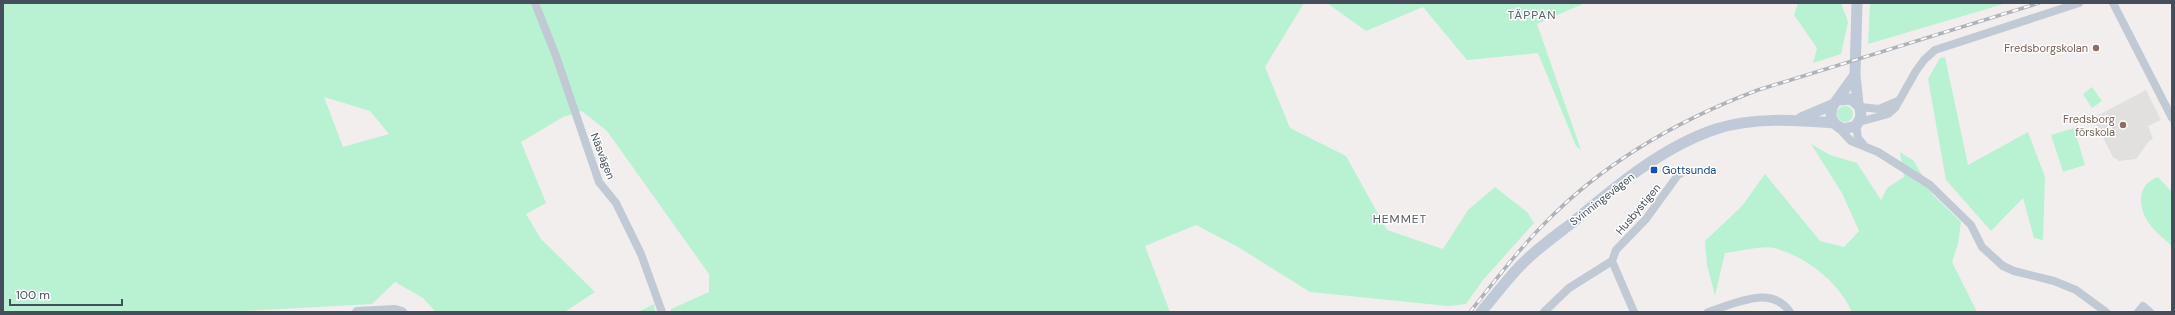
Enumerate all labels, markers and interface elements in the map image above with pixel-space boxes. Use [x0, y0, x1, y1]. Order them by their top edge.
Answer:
district label: TÄPPAN [1508, 7, 1556, 23]
place label: Fredsborgskolan [2004, 41, 2088, 55]
marker: Fredsborgskolan [2091, 43, 2101, 53]
place label: Fredsborg förskola [2063, 112, 2115, 139]
marker: Fredsborg förskola [2118, 120, 2128, 130]
street label: Näsvägen [588, 131, 618, 181]
place label: Gottsunda [1662, 163, 1716, 177]
marker: Gottsunda [1649, 165, 1659, 175]
street label: Svinningevägen [1567, 169, 1637, 229]
street label: Husbystigen [1613, 181, 1663, 237]
district label: HEMMET [1373, 211, 1427, 227]
scale bar [10, 281, 122, 307]
text: 100 m [16, 287, 50, 303]

